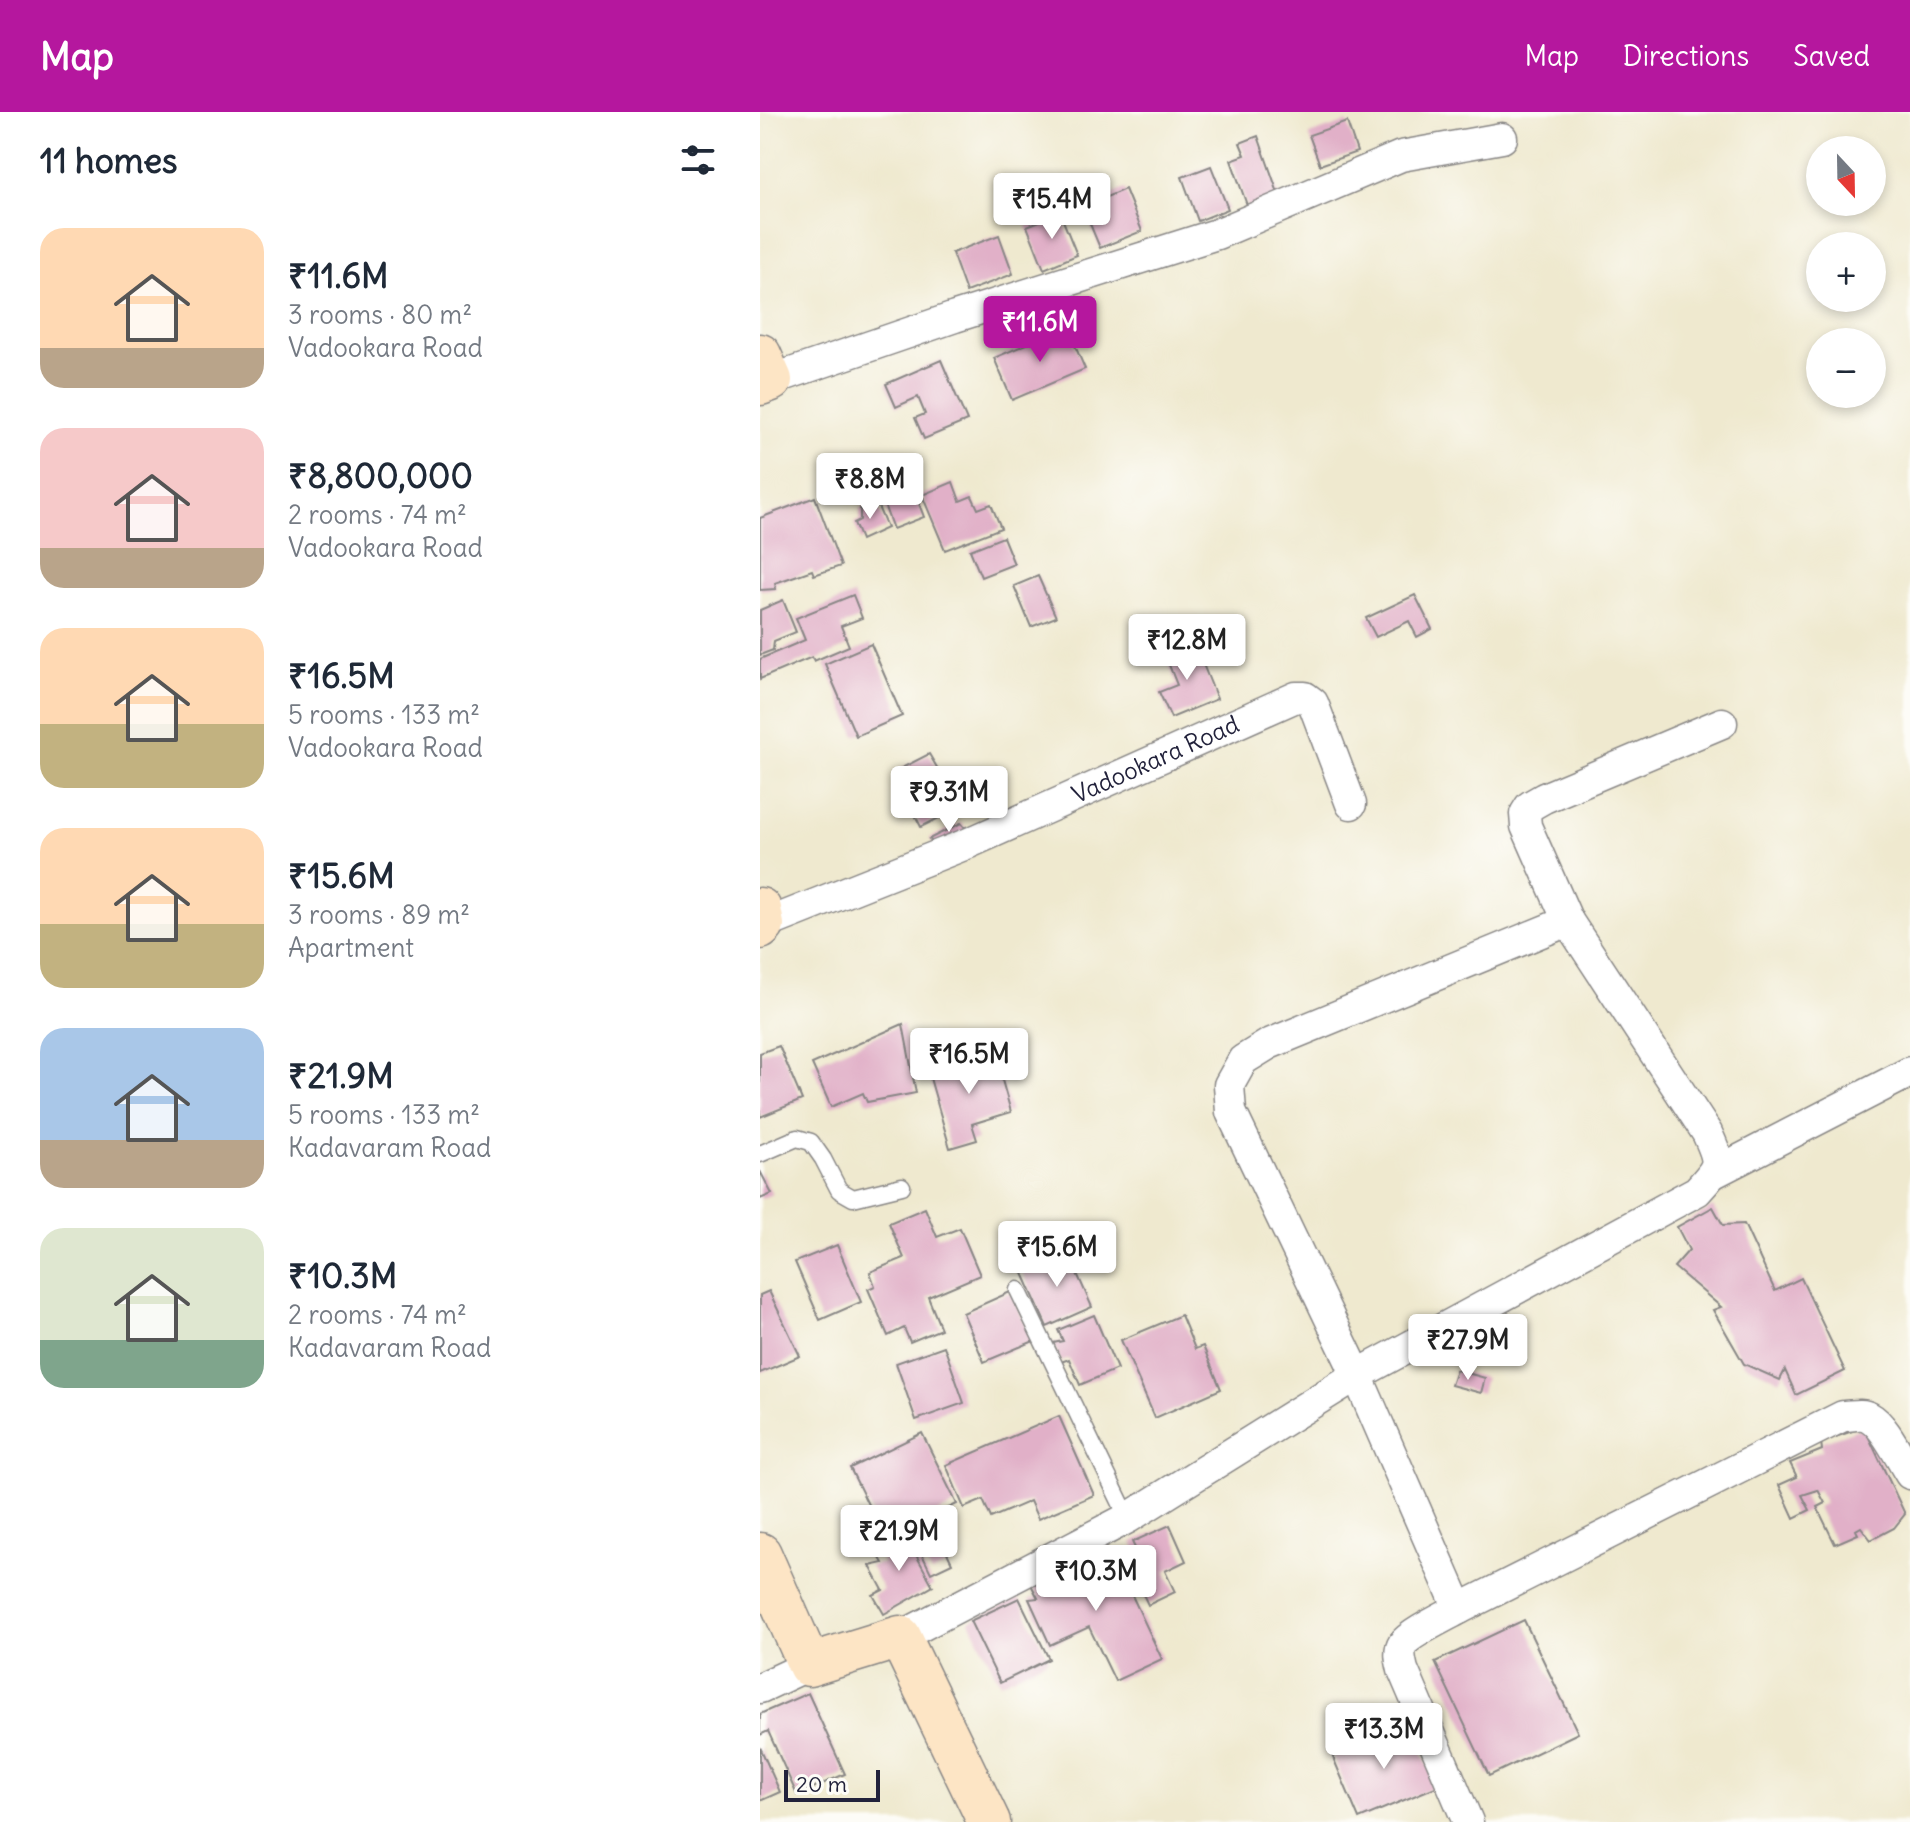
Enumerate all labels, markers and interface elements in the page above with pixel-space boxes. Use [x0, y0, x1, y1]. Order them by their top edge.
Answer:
text: Map [40, 33, 114, 80]
text: Map [1524, 38, 1579, 74]
text: Directions [1623, 38, 1749, 74]
text: Saved [1793, 38, 1870, 74]
north arrow [1806, 136, 1886, 216]
map controls [1806, 136, 1886, 408]
icon: filters [676, 138, 720, 182]
text: 11 homes [40, 139, 177, 182]
pin: ₹15.4M [987, 173, 1117, 241]
text: ₹15.4M [1011, 182, 1093, 215]
button: + [1806, 232, 1886, 312]
text: ₹11.6M [288, 254, 389, 297]
icon: home [104, 260, 200, 356]
pin: ₹11.6M [975, 296, 1105, 364]
text: 3 rooms · 80 m² [288, 298, 472, 331]
text: ₹11.6M [1001, 305, 1079, 338]
button: − [1806, 328, 1886, 408]
text: Vadookara Road [288, 331, 483, 364]
pin: ₹8.8M [814, 453, 926, 521]
text: ₹8,800,000 [288, 454, 473, 497]
icon: home [104, 460, 200, 556]
text: ₹8.8M [834, 462, 906, 495]
text: 2 rooms · 74 m² [288, 498, 467, 531]
text: Vadookara Road [288, 531, 483, 564]
pin: ₹12.8M [1122, 614, 1252, 682]
text: ₹12.8M [1147, 623, 1227, 656]
text: ₹16.5M [288, 654, 395, 697]
icon: home [104, 660, 200, 756]
text: 5 rooms · 133 m² [288, 698, 480, 731]
street label: Vadookara Road [1067, 708, 1243, 809]
text: Vadookara Road [288, 731, 483, 764]
pin: ₹9.31M [884, 766, 1014, 834]
text: ₹9.31M [909, 775, 989, 808]
text: ₹15.6M [288, 854, 395, 897]
icon: home [104, 860, 200, 956]
text: 3 rooms · 89 m² [288, 898, 470, 931]
text: Apartment [288, 931, 414, 964]
pin: ₹16.5M [904, 1028, 1034, 1096]
text: ₹16.5M [928, 1037, 1010, 1070]
text: ₹21.9M [288, 1054, 394, 1097]
icon: home [104, 1060, 200, 1156]
text: 5 rooms · 133 m² [288, 1098, 480, 1131]
text: Kadavaram Road [288, 1131, 491, 1164]
pin: ₹15.6M [992, 1221, 1122, 1289]
text: ₹15.6M [1016, 1230, 1098, 1263]
text: ₹10.3M [288, 1254, 397, 1297]
icon: home [104, 1260, 200, 1356]
text: 2 rooms · 74 m² [288, 1298, 467, 1331]
pin: ₹27.9M [1403, 1314, 1533, 1382]
text: ₹27.9M [1426, 1323, 1510, 1356]
text: Kadavaram Road [288, 1331, 491, 1364]
pin: ₹21.9M [834, 1505, 964, 1573]
text: ₹21.9M [859, 1514, 939, 1547]
pin: ₹10.3M [1031, 1545, 1161, 1613]
text: ₹10.3M [1054, 1554, 1138, 1587]
pin: ₹13.3M [1319, 1703, 1449, 1771]
text: ₹13.3M [1343, 1712, 1425, 1745]
scale bar [784, 1766, 880, 1802]
text: 20 m [796, 1770, 847, 1798]

